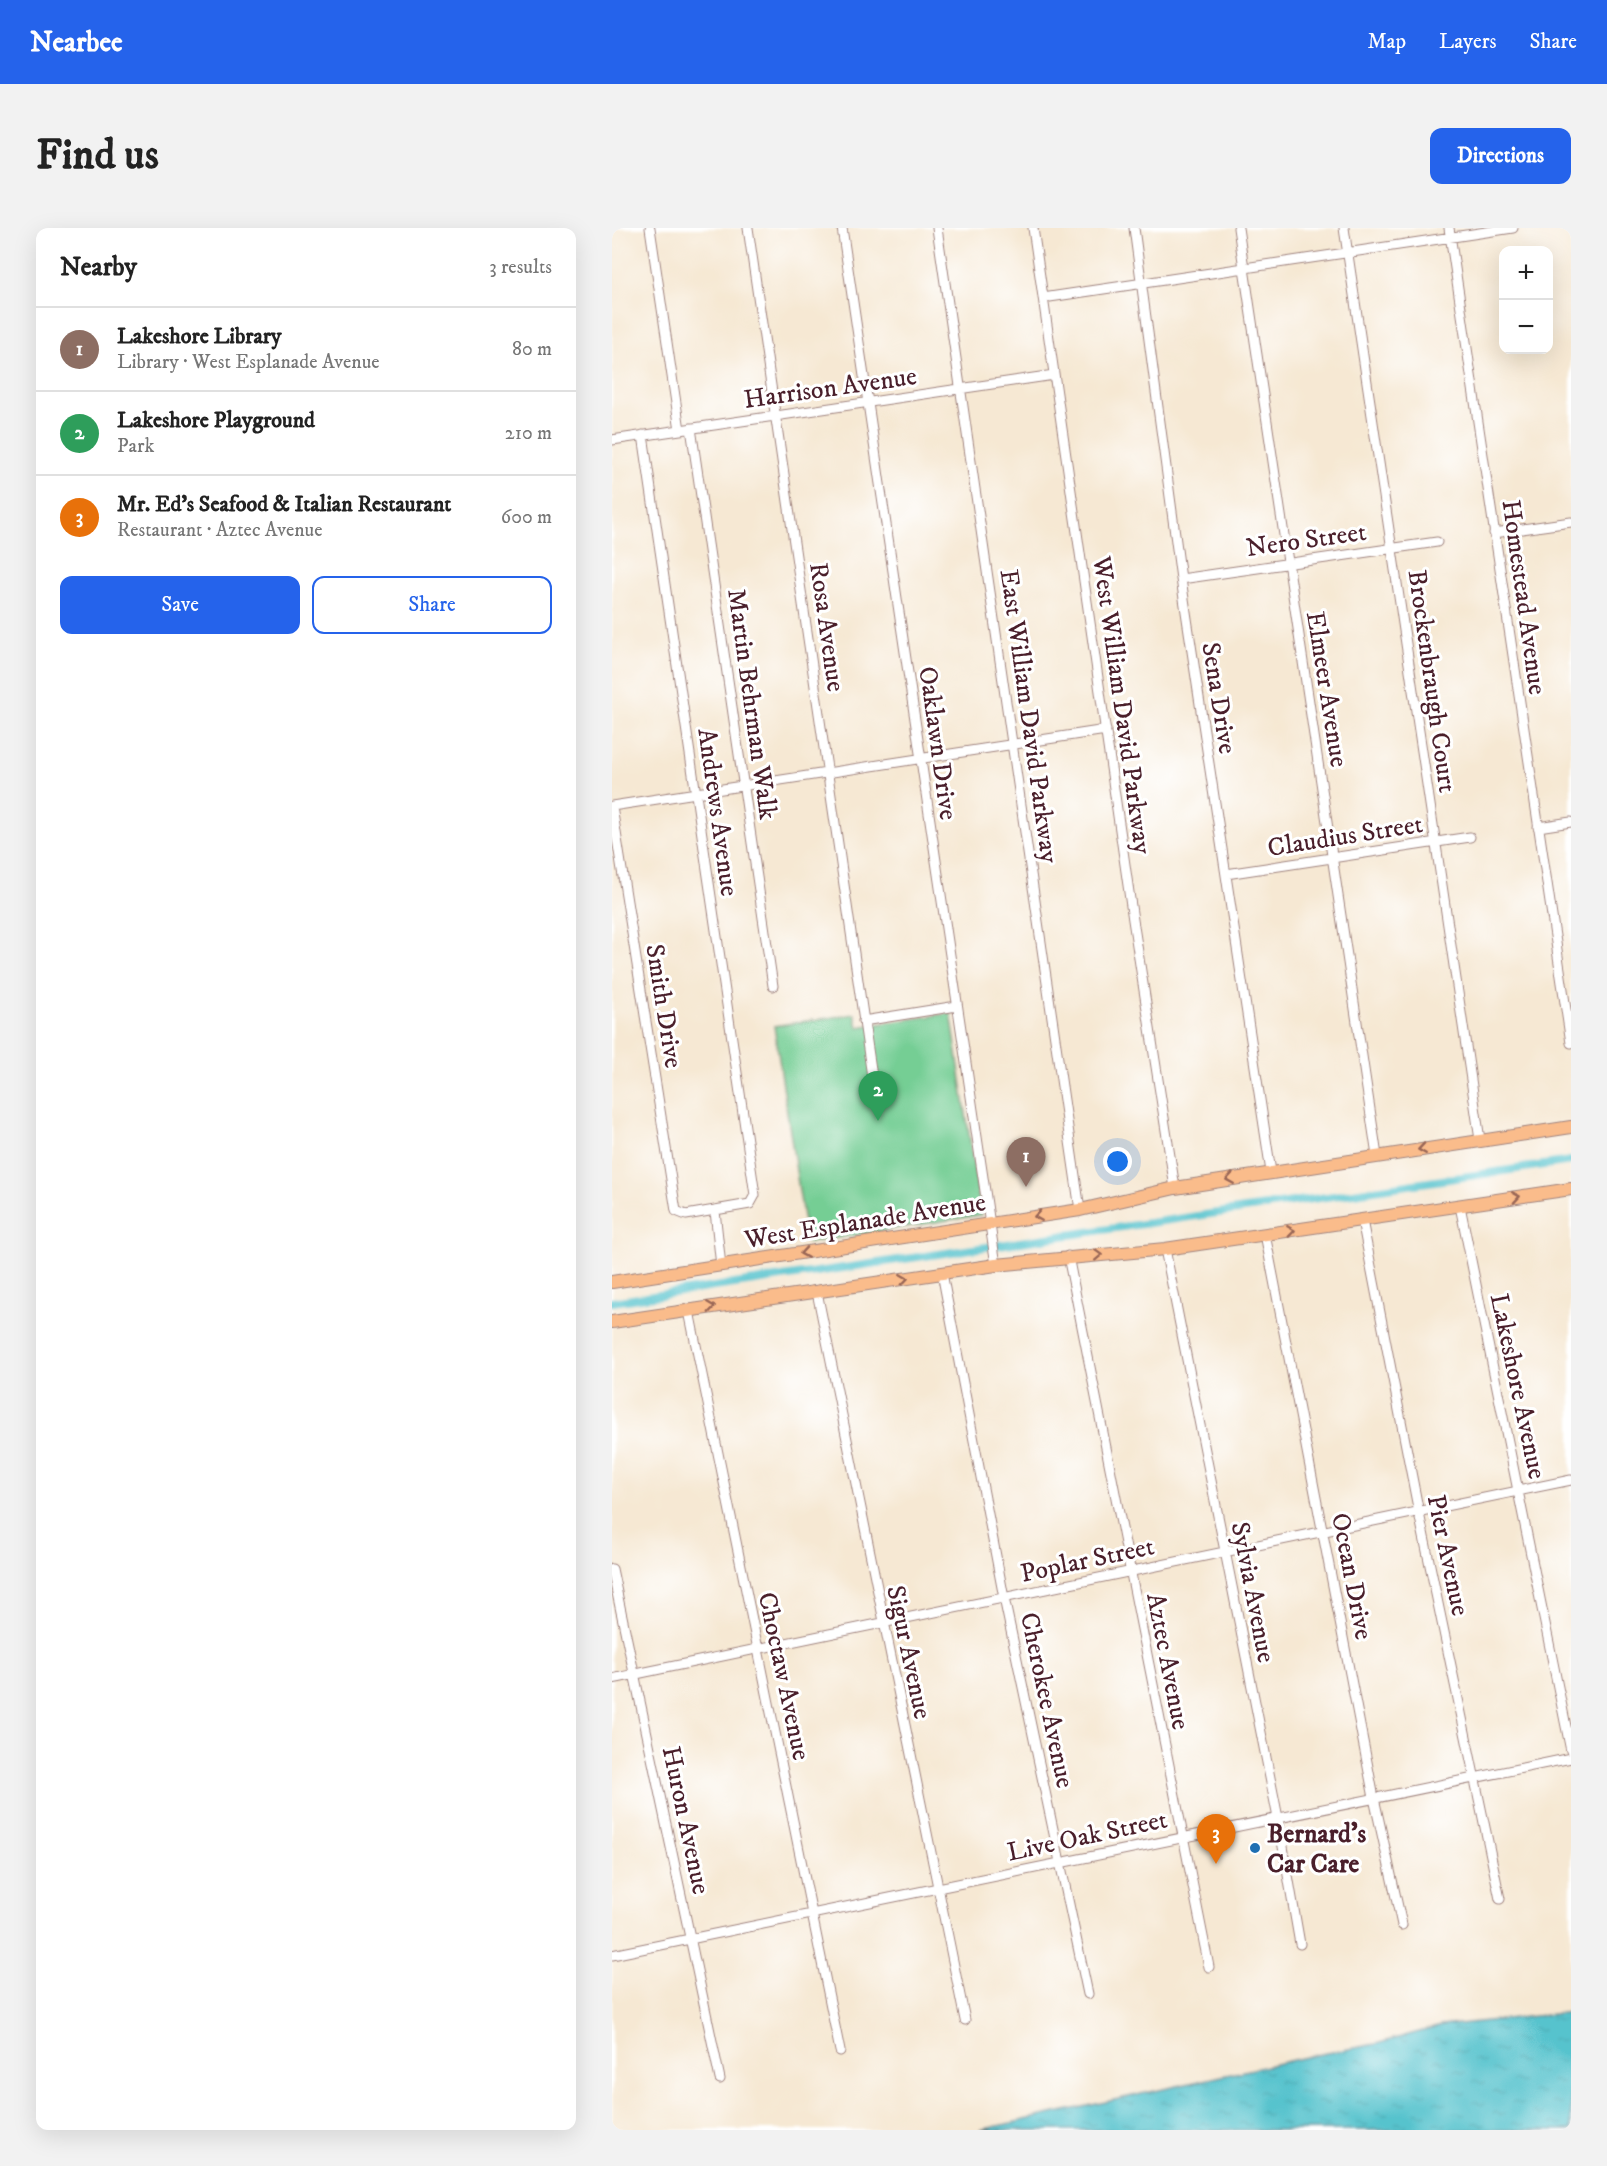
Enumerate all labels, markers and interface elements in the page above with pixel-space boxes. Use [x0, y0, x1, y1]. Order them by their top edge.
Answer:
text: Nearbee [30, 25, 123, 60]
text: Map [1367, 29, 1406, 55]
text: Layers [1439, 29, 1497, 55]
text: Share [1530, 29, 1577, 55]
button: Directions [1430, 128, 1571, 184]
text: Find us [36, 130, 159, 182]
map controls [1499, 246, 1553, 354]
button: + [1499, 246, 1553, 300]
text: Nearby [60, 251, 137, 284]
text: 3 results [489, 255, 552, 280]
button: − [1499, 300, 1553, 354]
text: Lakeshore Library [117, 323, 281, 350]
text: 1 [76, 337, 83, 362]
text: 80 m [512, 337, 552, 362]
text: Library · West Esplanade Avenue [117, 350, 380, 375]
street label: Harrison Avenue [742, 360, 919, 417]
text: Lakeshore Playground [117, 407, 315, 434]
text: 2 [75, 421, 84, 446]
text: 210 m [505, 421, 552, 446]
text: Park [117, 434, 154, 459]
text: Mr. Ed's Seafood & Italian Restaurant [117, 491, 451, 518]
street label: Homestead Avenue [1493, 498, 1554, 697]
text: 3 [76, 505, 83, 530]
text: 600 m [501, 505, 552, 530]
street label: Nero Street [1244, 516, 1368, 565]
text: Restaurant · Aztec Avenue [117, 518, 322, 543]
street label: West William David Parkway [1084, 553, 1159, 857]
street label: Rosa Avenue [801, 560, 852, 694]
street label: East William David Parkway [992, 567, 1066, 866]
street label: Brockenbraugh Court [1400, 568, 1463, 795]
button: Save [60, 576, 300, 634]
button: Share [312, 576, 552, 634]
street label: Martin Behrman Walk [719, 587, 784, 822]
street label: Elmeer Avenue [1298, 609, 1355, 770]
street label: Sena Drive [1193, 640, 1244, 756]
street label: Oaklawn Drive [910, 664, 965, 822]
street label: Andrews Avenue [689, 726, 746, 898]
street label: Claudius Street [1265, 808, 1425, 865]
street label: Smith Drive [637, 942, 690, 1071]
pin: 2 [858, 1072, 898, 1121]
pin: 1 [1006, 1138, 1046, 1187]
one-way arrow [1418, 1143, 1427, 1155]
your location [1103, 1147, 1132, 1176]
one-way arrow [1225, 1173, 1234, 1185]
street label: West Esplanade Avenue [741, 1186, 988, 1257]
one-way arrow [1511, 1192, 1520, 1204]
one-way arrow [1034, 1210, 1043, 1222]
one-way arrow [1286, 1225, 1296, 1237]
one-way arrow [800, 1246, 809, 1258]
one-way arrow [1093, 1249, 1102, 1262]
one-way arrow [900, 1273, 909, 1285]
street label: Lakeshore Avenue [1482, 1290, 1553, 1482]
one-way arrow [707, 1302, 716, 1314]
street label: Pier Avenue [1419, 1492, 1476, 1619]
street label: Ocean Drive [1323, 1510, 1380, 1642]
street label: Sylvia Avenue [1223, 1519, 1282, 1665]
street label: Poplar Street [1017, 1530, 1157, 1591]
street label: Sigur Avenue [878, 1582, 939, 1722]
street label: Choctaw Avenue [750, 1589, 817, 1763]
street label: Aztec Avenue [1138, 1590, 1197, 1732]
street label: Cherokee Avenue [1012, 1610, 1081, 1791]
street label: Huron Avenue [654, 1743, 717, 1897]
street label: Live Oak Street [1004, 1803, 1170, 1870]
pin: 3 [1196, 1814, 1236, 1864]
place label: Bernard's Car Care [1267, 1818, 1366, 1881]
marker: Bernard's Car Care [1248, 1841, 1262, 1855]

